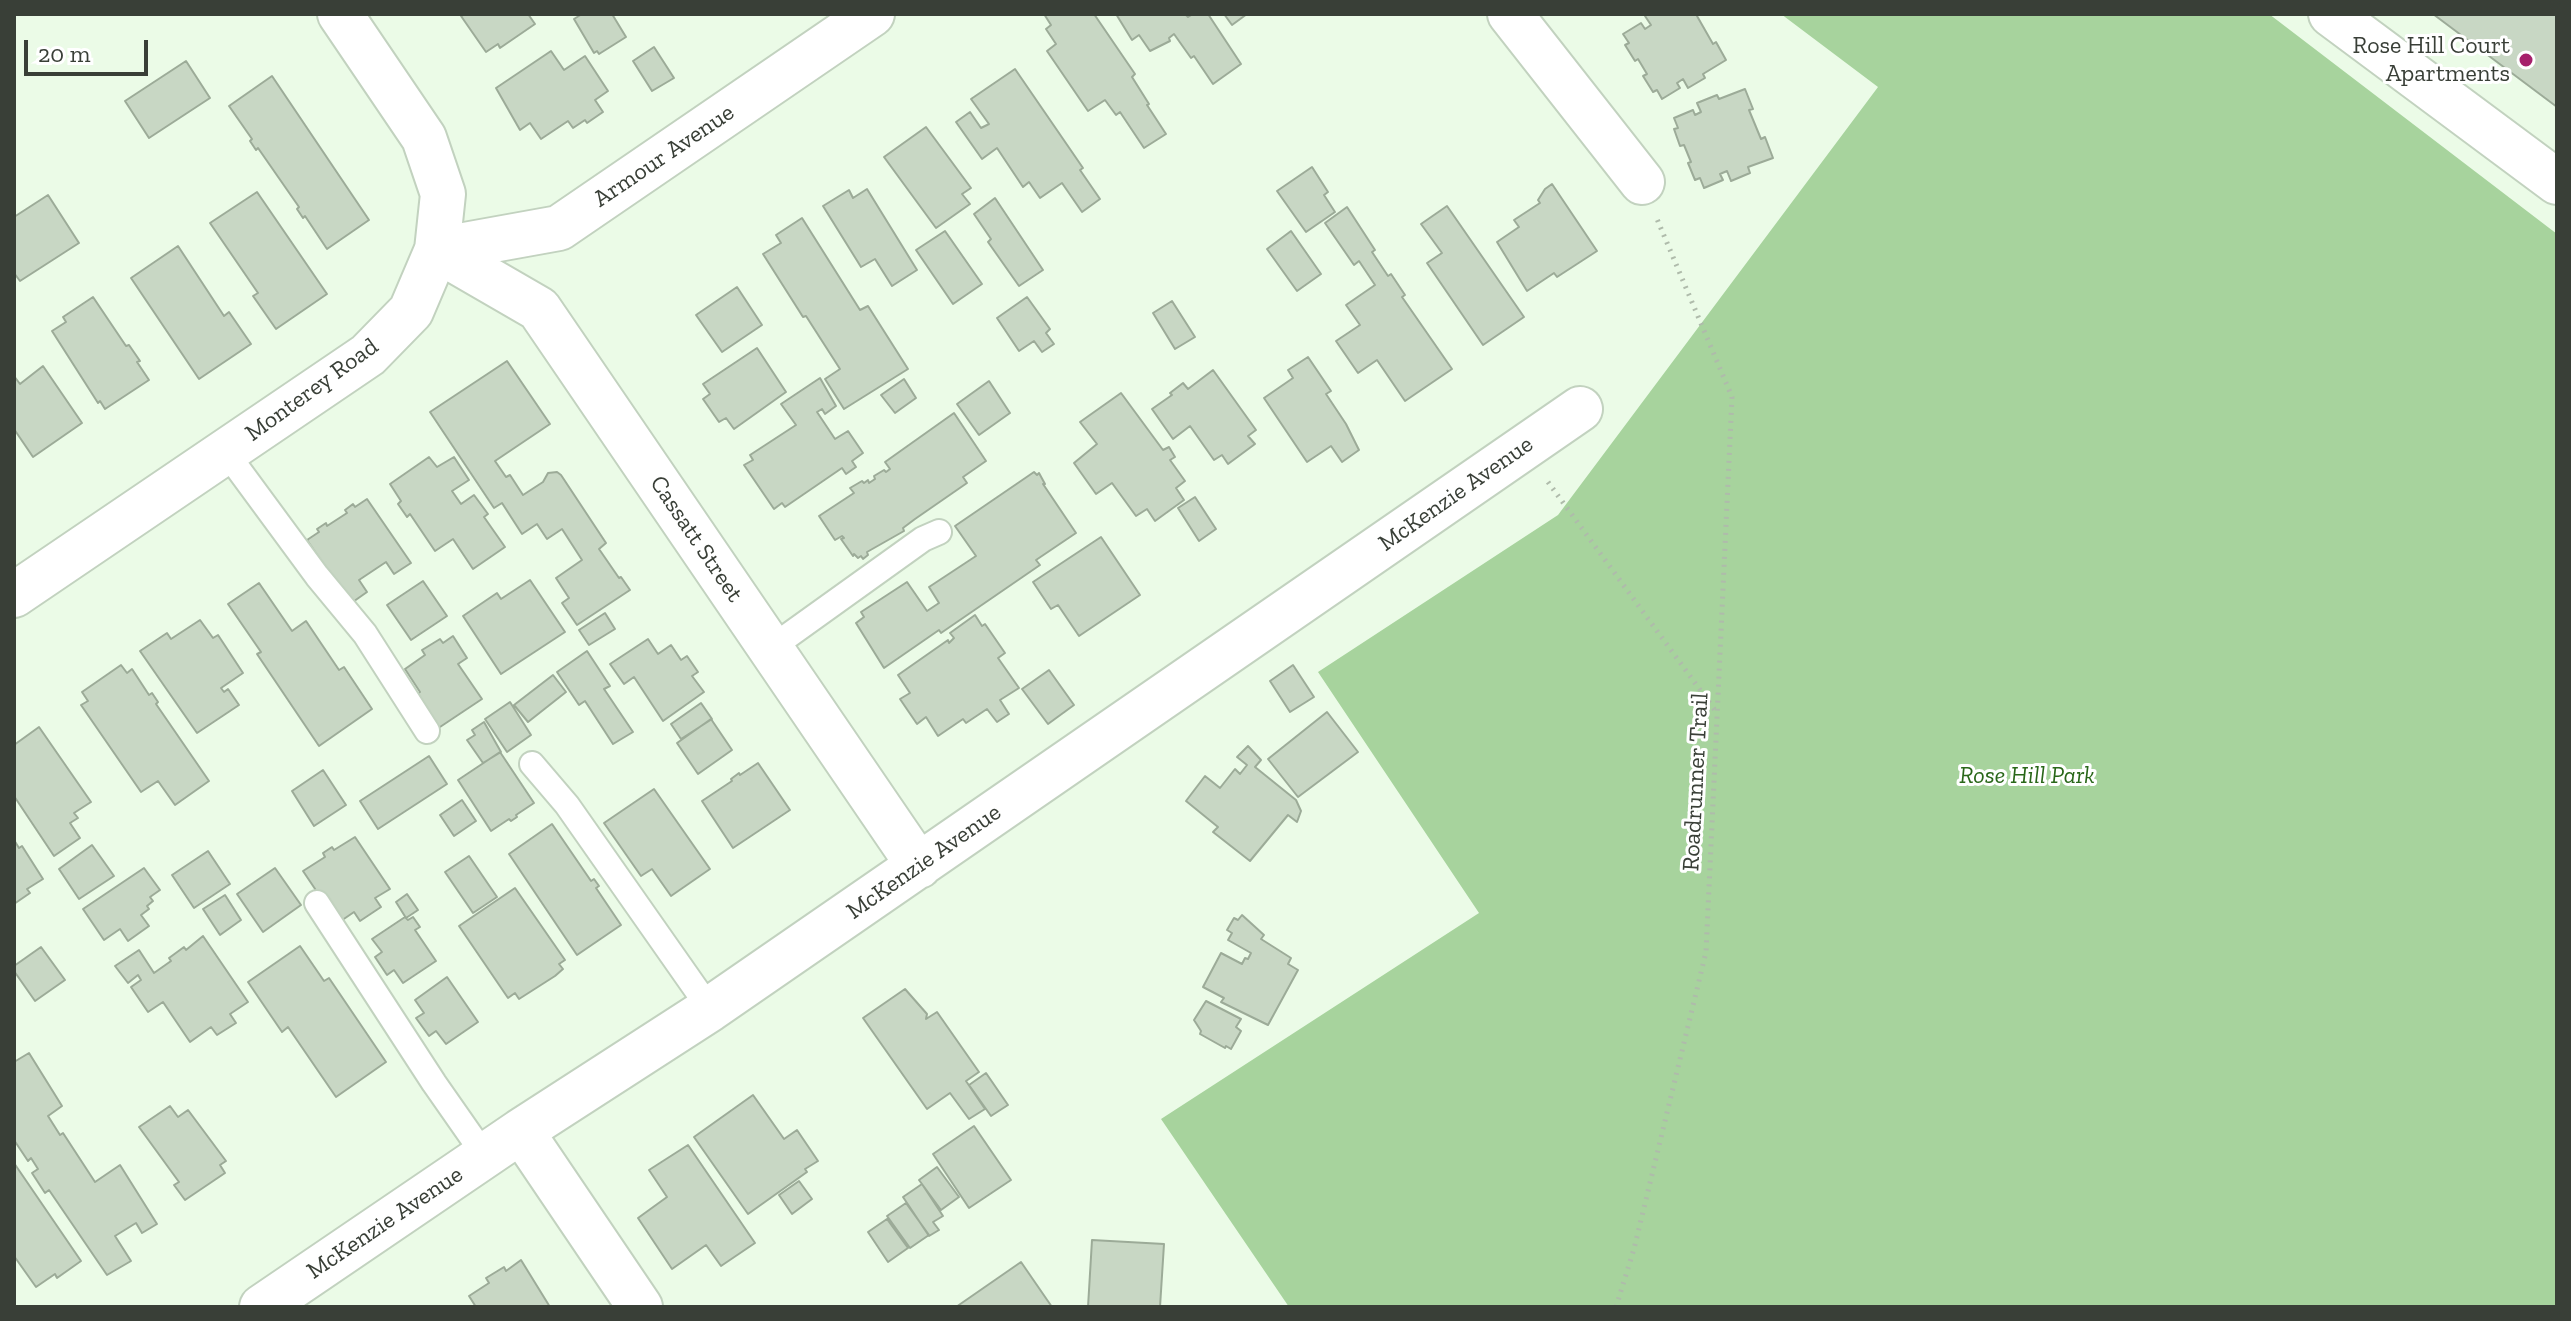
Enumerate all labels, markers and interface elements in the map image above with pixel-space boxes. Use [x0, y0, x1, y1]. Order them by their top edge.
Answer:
scale bar [28, 24, 152, 74]
place label: Rose Hill Court Apartments [2353, 32, 2510, 88]
text: 20 m [38, 39, 90, 68]
marker: Rose Hill Court Apartments [2517, 51, 2535, 69]
street label: Armour Avenue [588, 98, 740, 214]
street label: Monterey Road [240, 332, 384, 448]
street label: McKenzie Avenue [1373, 430, 1539, 558]
street label: Cassatt Street [643, 470, 749, 608]
street label: Roadrunner Trail [1677, 692, 1715, 872]
park label: Rose Hill Park [1959, 762, 2095, 790]
street label: McKenzie Avenue [841, 798, 1007, 926]
street label: McKenzie Avenue [302, 1160, 468, 1286]

